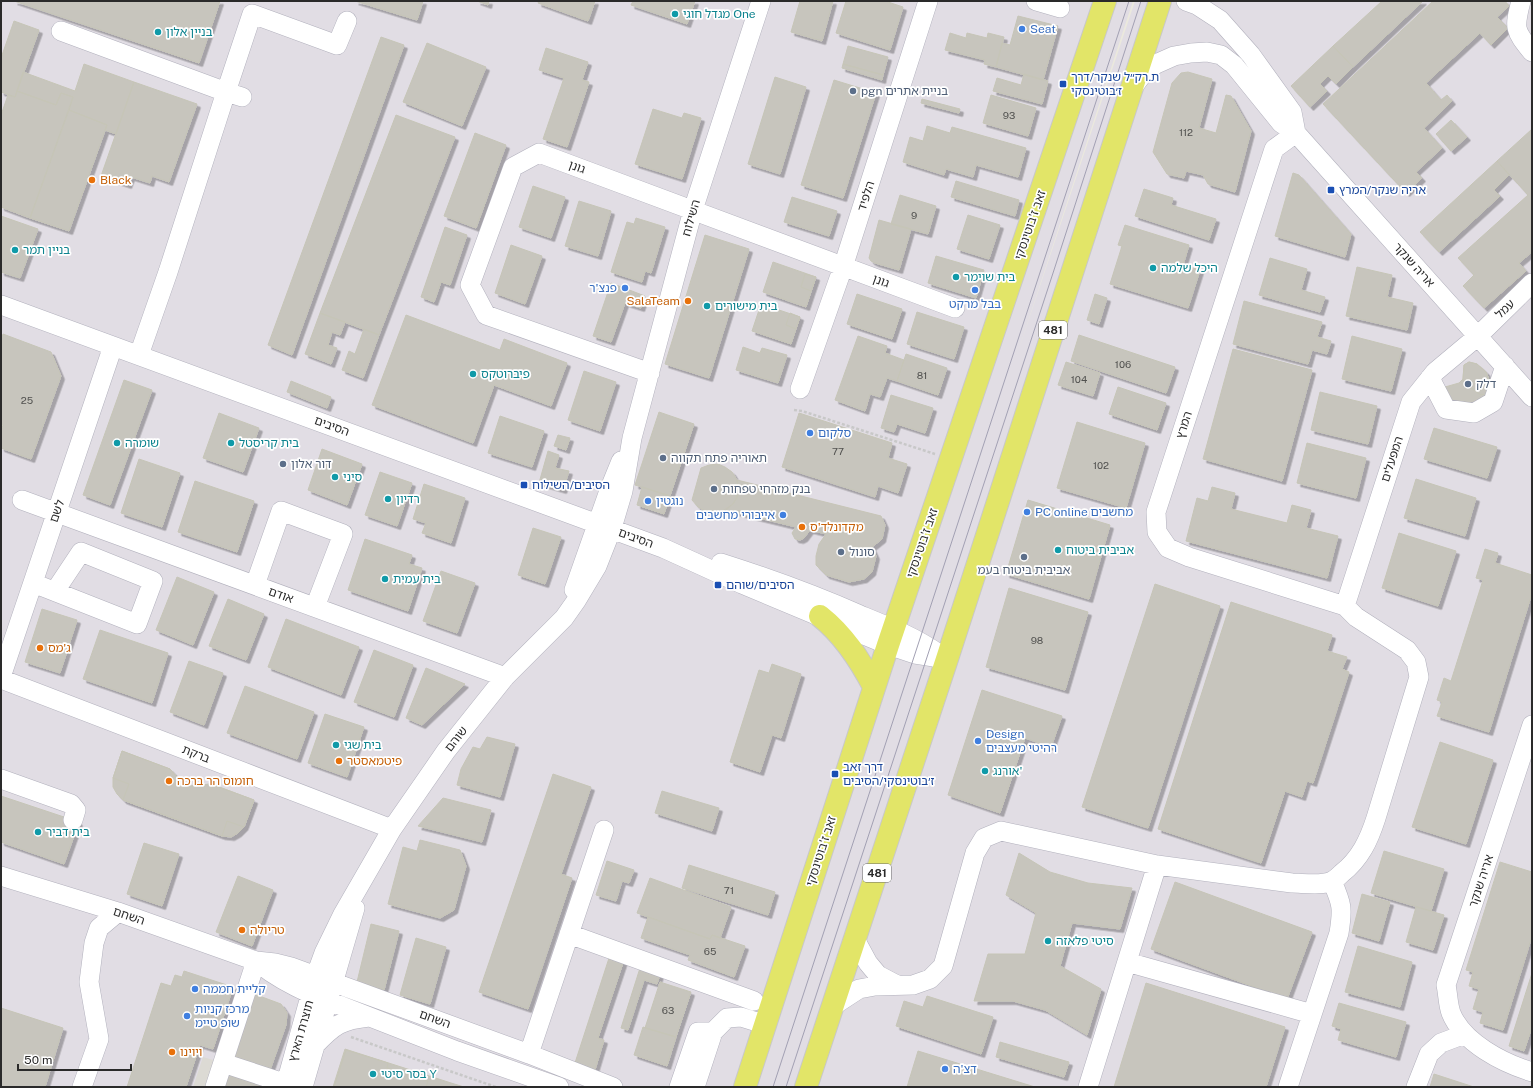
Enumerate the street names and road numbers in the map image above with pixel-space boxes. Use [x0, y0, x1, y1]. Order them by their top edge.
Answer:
street label: גונן [567, 158, 588, 177]
street label: הלפיד [855, 179, 877, 213]
street label: זאב ז'בוטינסקי [1011, 188, 1049, 262]
street label: השילוח [679, 198, 703, 238]
street label: אריה שנקר [1390, 240, 1438, 290]
street label: גונן [871, 272, 892, 291]
street label: עמל [1492, 297, 1518, 321]
road number: 481 [1039, 321, 1067, 339]
street label: המרץ [1173, 409, 1195, 441]
street label: הסיבים [313, 413, 351, 439]
street label: המפעלים [1378, 434, 1406, 484]
street label: לשם [47, 498, 67, 524]
street label: זאב ז'בוטינסקי [903, 506, 941, 580]
street label: הסיבים [617, 525, 655, 551]
street label: אודם [267, 584, 296, 606]
street label: שוהם [442, 724, 470, 754]
street label: ברקת [180, 742, 212, 766]
street label: זאב ז'בוטינסקי [803, 814, 839, 888]
street label: אריה שנקר [1466, 852, 1496, 909]
road number: 481 [863, 864, 891, 882]
street label: השחם [111, 904, 147, 928]
street label: תוצרת הארץ [286, 999, 316, 1063]
street label: השחם [417, 1007, 453, 1031]

